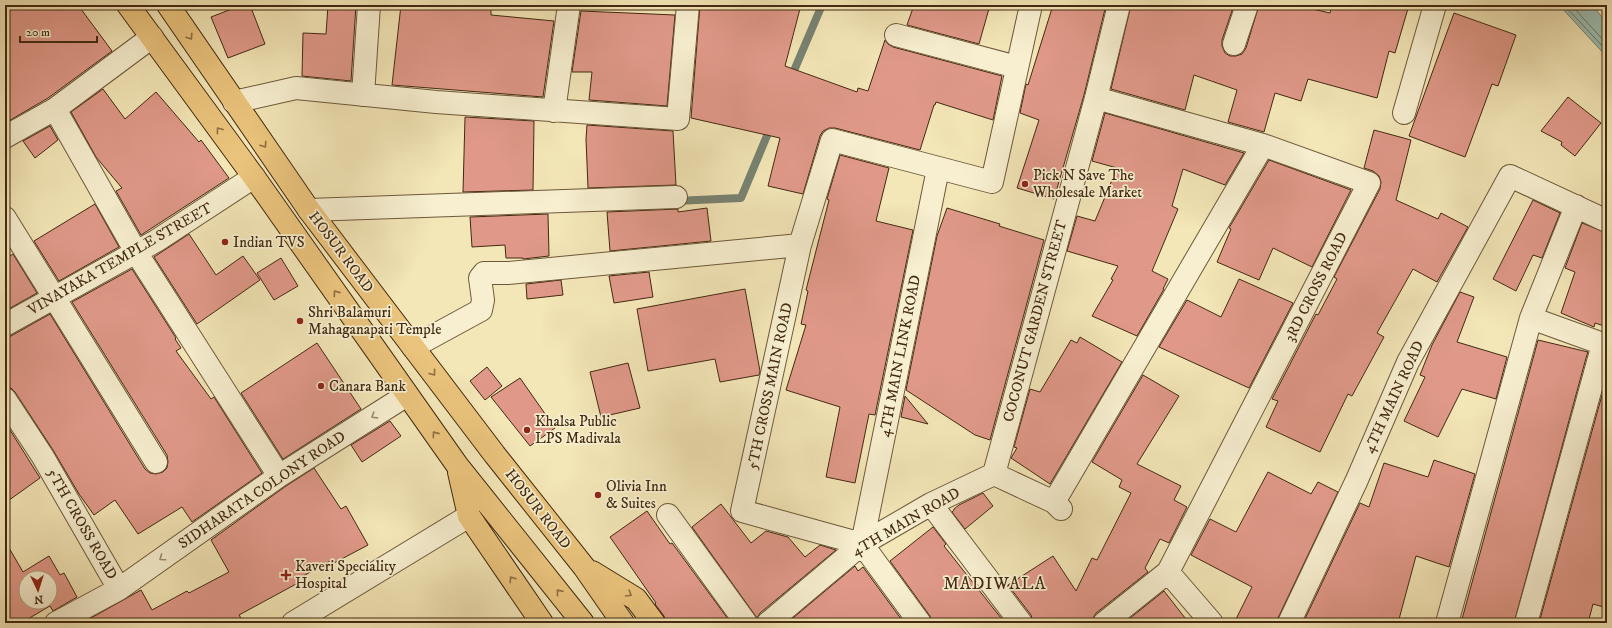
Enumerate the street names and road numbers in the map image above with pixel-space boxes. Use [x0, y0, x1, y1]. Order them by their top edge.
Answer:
street label: VINAYAKA TEMPLE STREET [24, 198, 216, 320]
street label: HOSUR ROAD [304, 208, 378, 296]
street label: COCONUT GARDEN STREET [999, 217, 1071, 424]
street label: 3RD CROSS ROAD [1280, 229, 1352, 345]
street label: 4TH MAIN LINK ROAD [875, 273, 925, 439]
street label: 5TH CROSS MAIN ROAD [743, 301, 797, 471]
street label: 4TH MAIN ROAD [1360, 338, 1428, 456]
street label: SIDHARATA COLONY ROAD [175, 427, 349, 553]
street label: 5TH CROSS ROAD [42, 465, 122, 583]
street label: HOSUR ROAD [501, 465, 575, 553]
street label: 4TH MAIN ROAD [848, 483, 964, 561]

